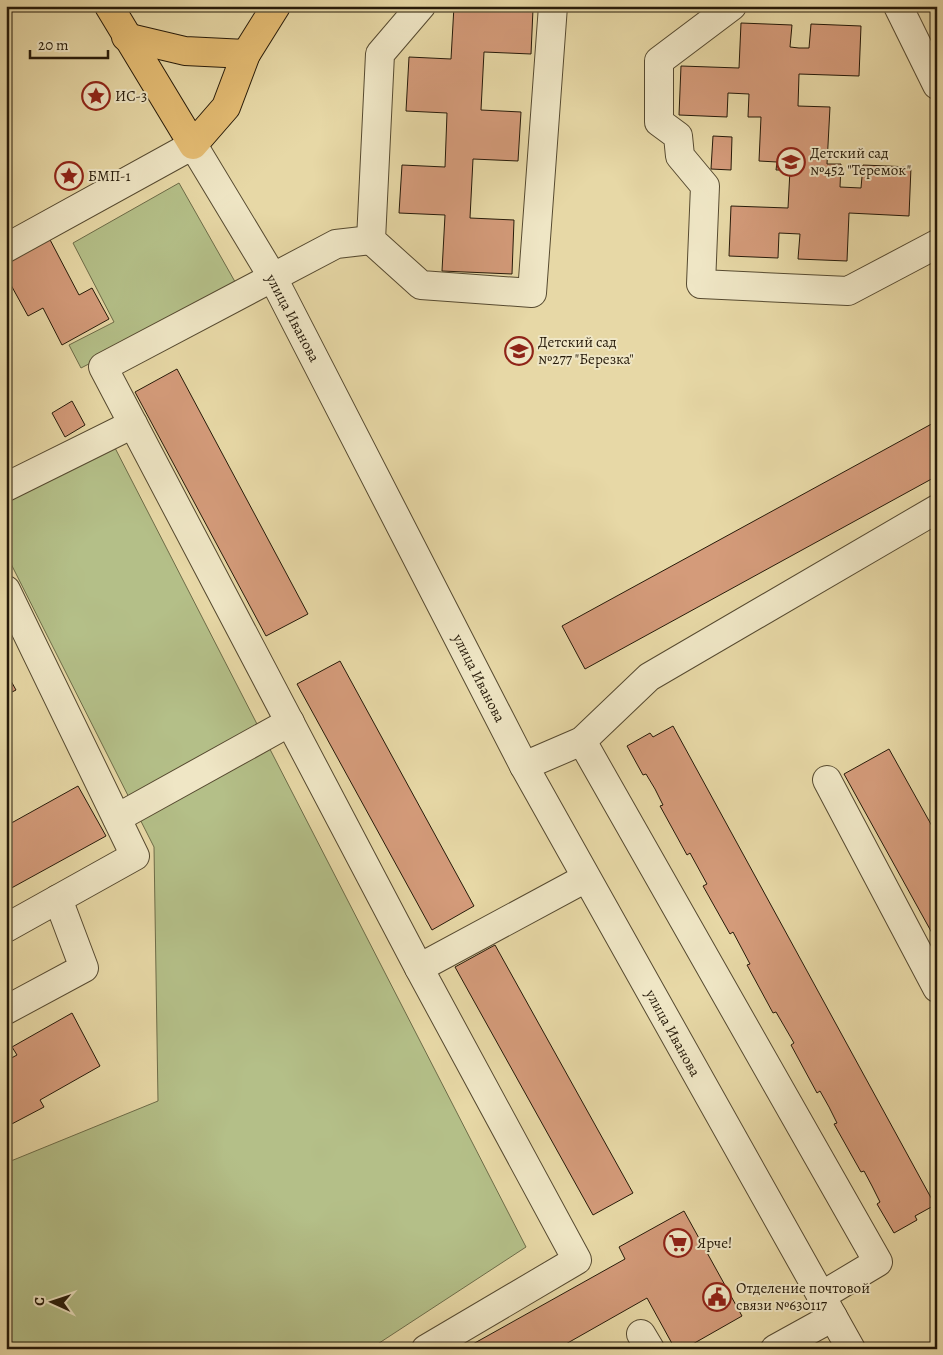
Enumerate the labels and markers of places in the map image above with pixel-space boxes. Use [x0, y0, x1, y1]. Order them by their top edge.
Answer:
place icon: ИС-3 [81, 81, 111, 111]
place label: ИС-3 [115, 86, 147, 106]
place label: Детский сад №452 "Теремок" [810, 143, 911, 180]
school or university icon: Детский сад №452 "Теремок" [776, 147, 806, 177]
place icon: БМП-1 [54, 161, 84, 191]
place label: БМП-1 [88, 166, 131, 186]
place label: Детский сад №277 "Березка" [538, 332, 634, 369]
school or university icon: Детский сад №277 "Березка" [504, 336, 534, 366]
supermarket icon: Ярче! [663, 1228, 693, 1258]
place label: Ярче! [697, 1233, 732, 1253]
place label: Отделение почтовой связи №630117 [736, 1278, 870, 1315]
public building icon: Отделение почтовой связи №630117 [702, 1282, 732, 1312]

